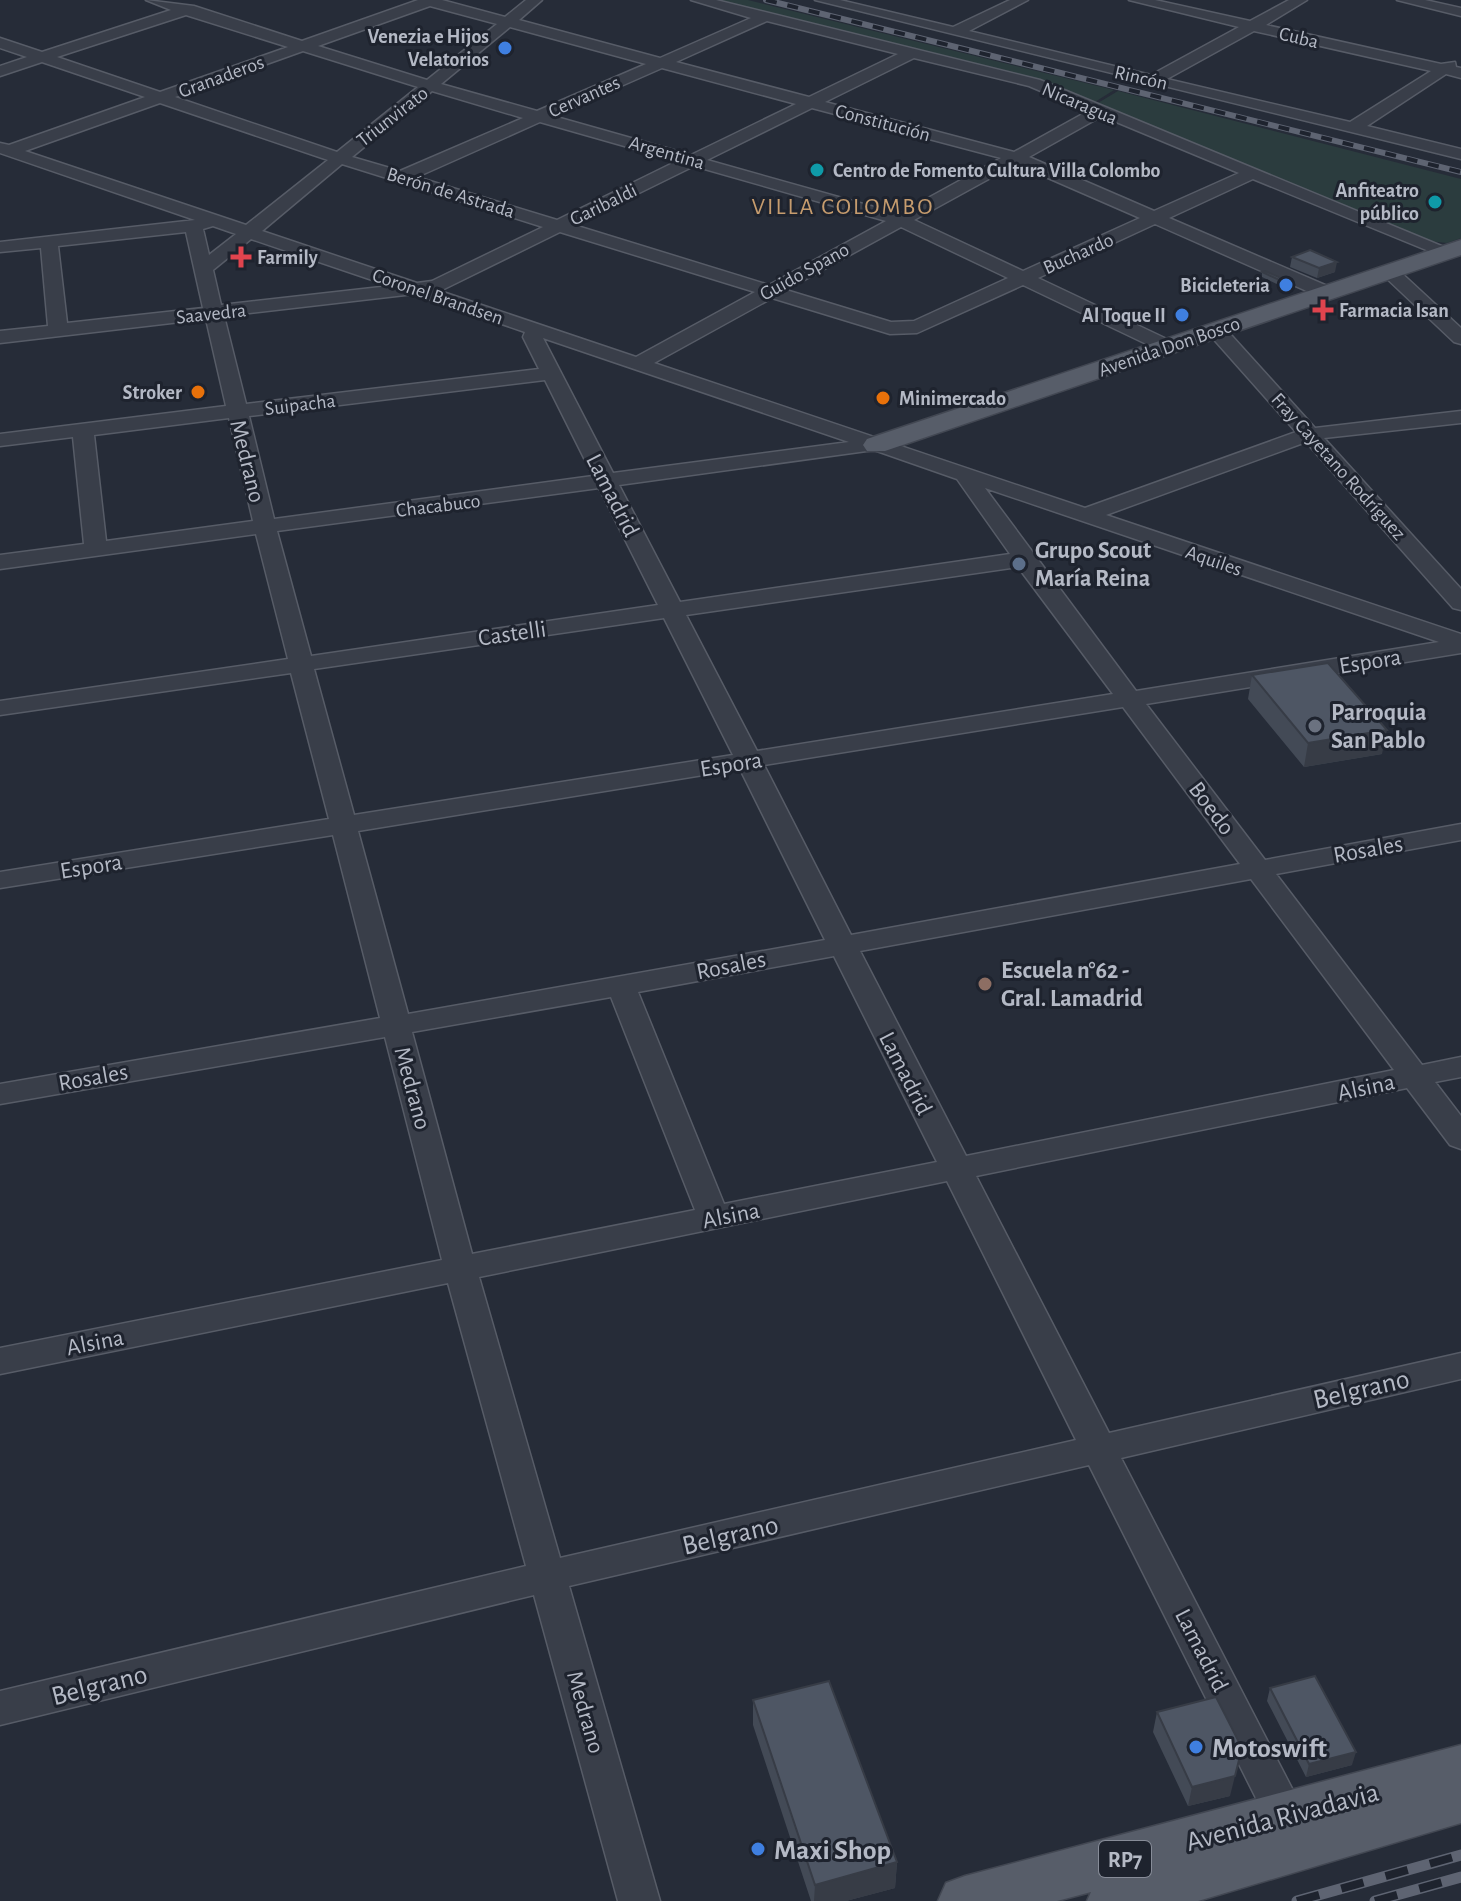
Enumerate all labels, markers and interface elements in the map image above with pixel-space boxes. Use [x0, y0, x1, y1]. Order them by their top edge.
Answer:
street label: Cuba [1277, 24, 1320, 52]
place label: Venezia e Hijos Velatorios [368, 27, 489, 70]
marker: Venezia e Hijos Velatorios [496, 39, 514, 57]
street label: Granaderos [176, 52, 267, 102]
street label: Rincón [1112, 62, 1169, 94]
street label: Cervantes [546, 72, 623, 122]
street label: Nicaragua [1039, 79, 1120, 129]
street label: Triunvirato [353, 83, 432, 151]
street label: Constitución [833, 101, 932, 145]
street label: Argentina [627, 133, 707, 173]
marker: Centro de Fomento Cultura Villa Colombo [808, 161, 826, 179]
place label: Centro de Fomento Cultura Villa Colombo [833, 161, 1161, 181]
street label: Berón de Astrada [384, 164, 517, 222]
street label: Garibaldi [567, 180, 640, 230]
place label: Anfiteatro público [1335, 181, 1419, 224]
marker: Anfiteatro público [1426, 193, 1444, 211]
district label: VILLA COLOMBO [752, 195, 934, 219]
street label: Buchardo [1040, 230, 1117, 278]
street label: Guido Spano [756, 239, 853, 305]
marker: Farmily [232, 248, 250, 266]
place label: Farmily [257, 248, 318, 268]
street label: Coronel Brandsen [370, 265, 506, 329]
place label: Bicicleteria [1180, 276, 1270, 296]
marker: Bicicleteria [1277, 276, 1295, 294]
street label: Saavedra [175, 300, 247, 328]
marker: Farmacia Isan [1314, 301, 1332, 319]
place label: Farmacia Isan [1339, 301, 1449, 321]
place label: Al Toque II [1082, 306, 1166, 326]
marker: Al Toque II [1173, 306, 1191, 324]
street label: Avenida Don Bosco [1096, 313, 1243, 381]
place label: Stroker [122, 383, 182, 403]
marker: Stroker [189, 383, 207, 401]
marker: Minimercado [874, 389, 892, 407]
place label: Minimercado [899, 389, 1006, 409]
street label: Fray Cayetano Rodríguez [1267, 389, 1409, 544]
street label: Suipacha [264, 391, 337, 419]
street label: Medrano [225, 417, 269, 505]
street label: Lamadrid [581, 450, 643, 541]
street label: Chacabuco [395, 491, 481, 521]
place label: Grupo Scout María Reina [1035, 539, 1151, 591]
street label: Aquiles [1183, 542, 1244, 580]
marker: Grupo Scout María Reina [1010, 555, 1028, 573]
street label: Castelli [477, 617, 548, 651]
street label: Espora [1337, 645, 1403, 679]
place label: Parroquia San Pablo [1331, 701, 1426, 753]
marker: Parroquia San Pablo [1306, 717, 1324, 735]
street label: Espora [698, 748, 764, 782]
street label: Boedo [1184, 778, 1239, 840]
street label: Rosales [1332, 832, 1405, 868]
street label: Espora [58, 850, 124, 884]
street label: Rosales [694, 948, 768, 984]
place label: Escuela n°62 - Gral. Lamadrid [1001, 959, 1143, 1011]
marker: Escuela n°62 - Gral. Lamadrid [976, 975, 994, 993]
street label: Lamadrid [874, 1028, 936, 1119]
street label: Medrano [390, 1044, 435, 1132]
street label: Rosales [57, 1060, 130, 1096]
street label: Alsina [1335, 1070, 1397, 1106]
street label: Alsina [700, 1199, 762, 1233]
street label: Alsina [64, 1326, 126, 1360]
street label: Belgrano [1311, 1365, 1412, 1415]
street label: Belgrano [680, 1511, 781, 1561]
street label: Lamadrid [1170, 1605, 1232, 1696]
street label: Belgrano [49, 1661, 150, 1711]
street label: Medrano [562, 1668, 608, 1756]
place label: Motoswift [1212, 1735, 1328, 1763]
marker: Motoswift [1187, 1738, 1205, 1756]
street label: Avenida Rivadavia [1183, 1779, 1382, 1857]
place label: Maxi Shop [774, 1837, 891, 1865]
marker: Maxi Shop [749, 1840, 767, 1858]
road number: RP7 [1099, 1841, 1151, 1877]

